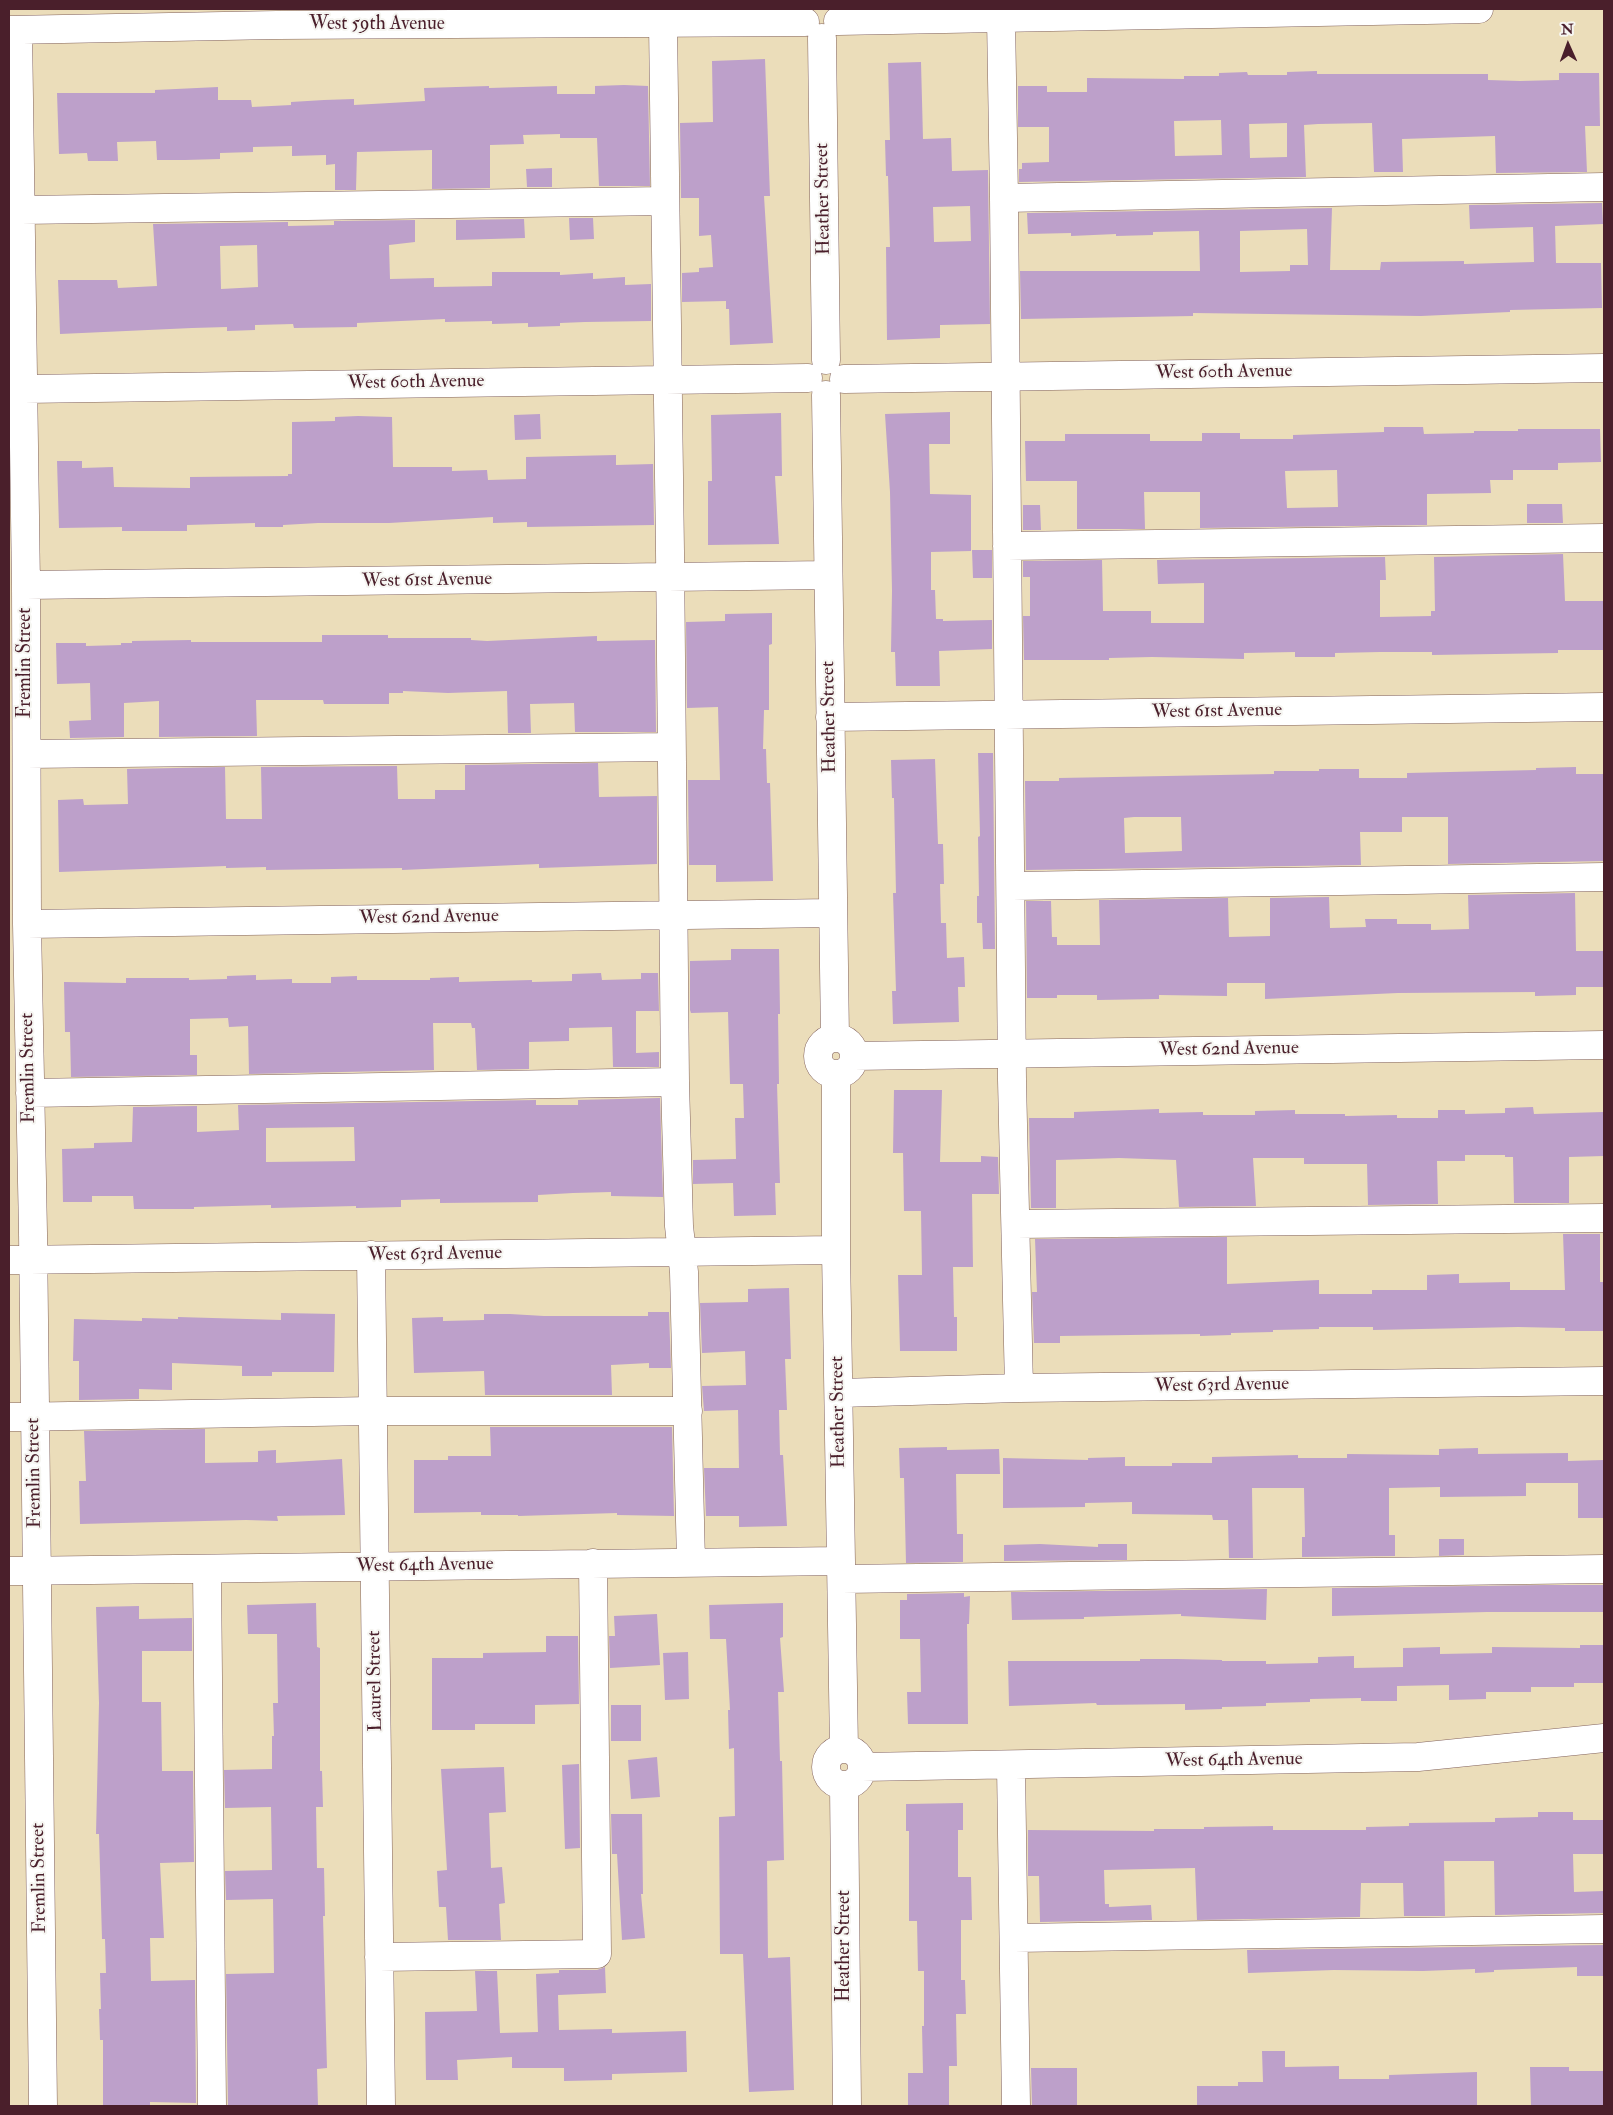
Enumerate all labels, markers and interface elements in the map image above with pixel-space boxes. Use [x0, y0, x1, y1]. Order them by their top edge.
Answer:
street label: West 59th Avenue [309, 14, 445, 36]
north arrow [1543, 20, 1593, 70]
text: N [1561, 21, 1574, 38]
street label: Heather Street [812, 143, 836, 255]
street label: West 60th Avenue [1155, 360, 1293, 386]
street label: West 60th Avenue [347, 370, 485, 396]
street label: West 61st Avenue [362, 568, 492, 594]
street label: Fremlin Street [15, 608, 37, 718]
street label: Heather Street [818, 661, 842, 773]
street label: West 61st Avenue [1152, 699, 1282, 725]
street label: West 62nd Avenue [359, 905, 499, 931]
street label: Fremlin Street [17, 1012, 41, 1124]
street label: West 62nd Avenue [1159, 1037, 1299, 1063]
street label: West 63rd Avenue [368, 1242, 502, 1268]
street label: Heather Street [827, 1356, 851, 1468]
street label: West 63rd Avenue [1155, 1373, 1289, 1399]
street label: Fremlin Street [23, 1417, 47, 1529]
street label: West 64th Avenue [356, 1553, 494, 1579]
street label: Laurel Street [364, 1630, 388, 1732]
street label: West 64th Avenue [1165, 1748, 1303, 1774]
street label: Fremlin Street [28, 1822, 52, 1934]
street label: Heather Street [834, 1890, 856, 2002]

